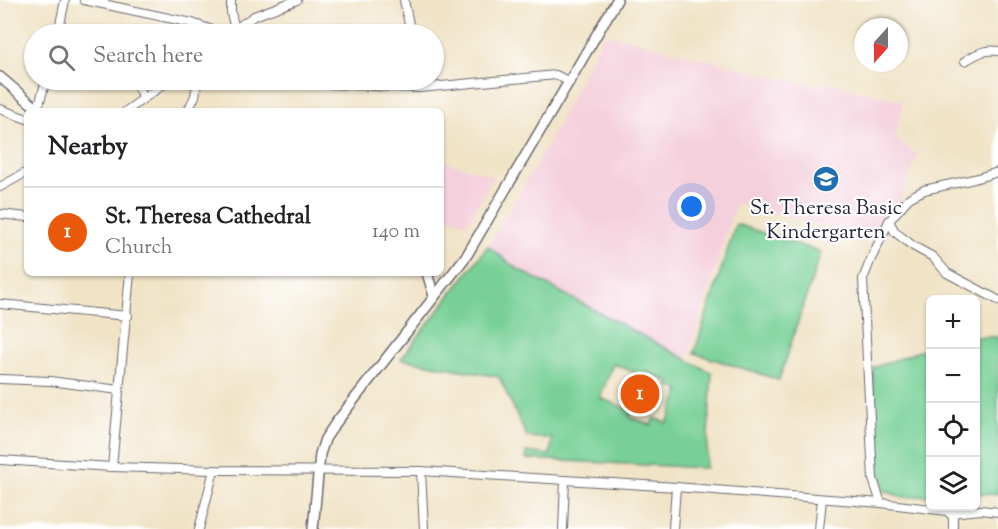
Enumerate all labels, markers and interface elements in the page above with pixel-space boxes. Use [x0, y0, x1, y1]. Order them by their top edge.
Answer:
north arrow [854, 18, 908, 72]
search box [24, 24, 444, 90]
icon: search [45, 41, 78, 74]
text: Search here [93, 41, 203, 73]
text: Nearby [48, 129, 128, 166]
school or university icon: St. Theresa Basic Kindergarten [811, 164, 841, 194]
your location [677, 192, 706, 221]
place label: St. Theresa Basic Kindergarten [750, 194, 902, 248]
text: St. Theresa Cathedral [105, 202, 311, 234]
text: 1 [64, 218, 71, 247]
text: 140 m [372, 218, 420, 247]
text: Church [105, 234, 172, 263]
map controls [926, 295, 980, 511]
button: + [926, 295, 980, 349]
button: − [926, 349, 980, 403]
pin: 1 [620, 372, 660, 416]
button: locate [926, 403, 980, 457]
button: layers [926, 457, 980, 511]

